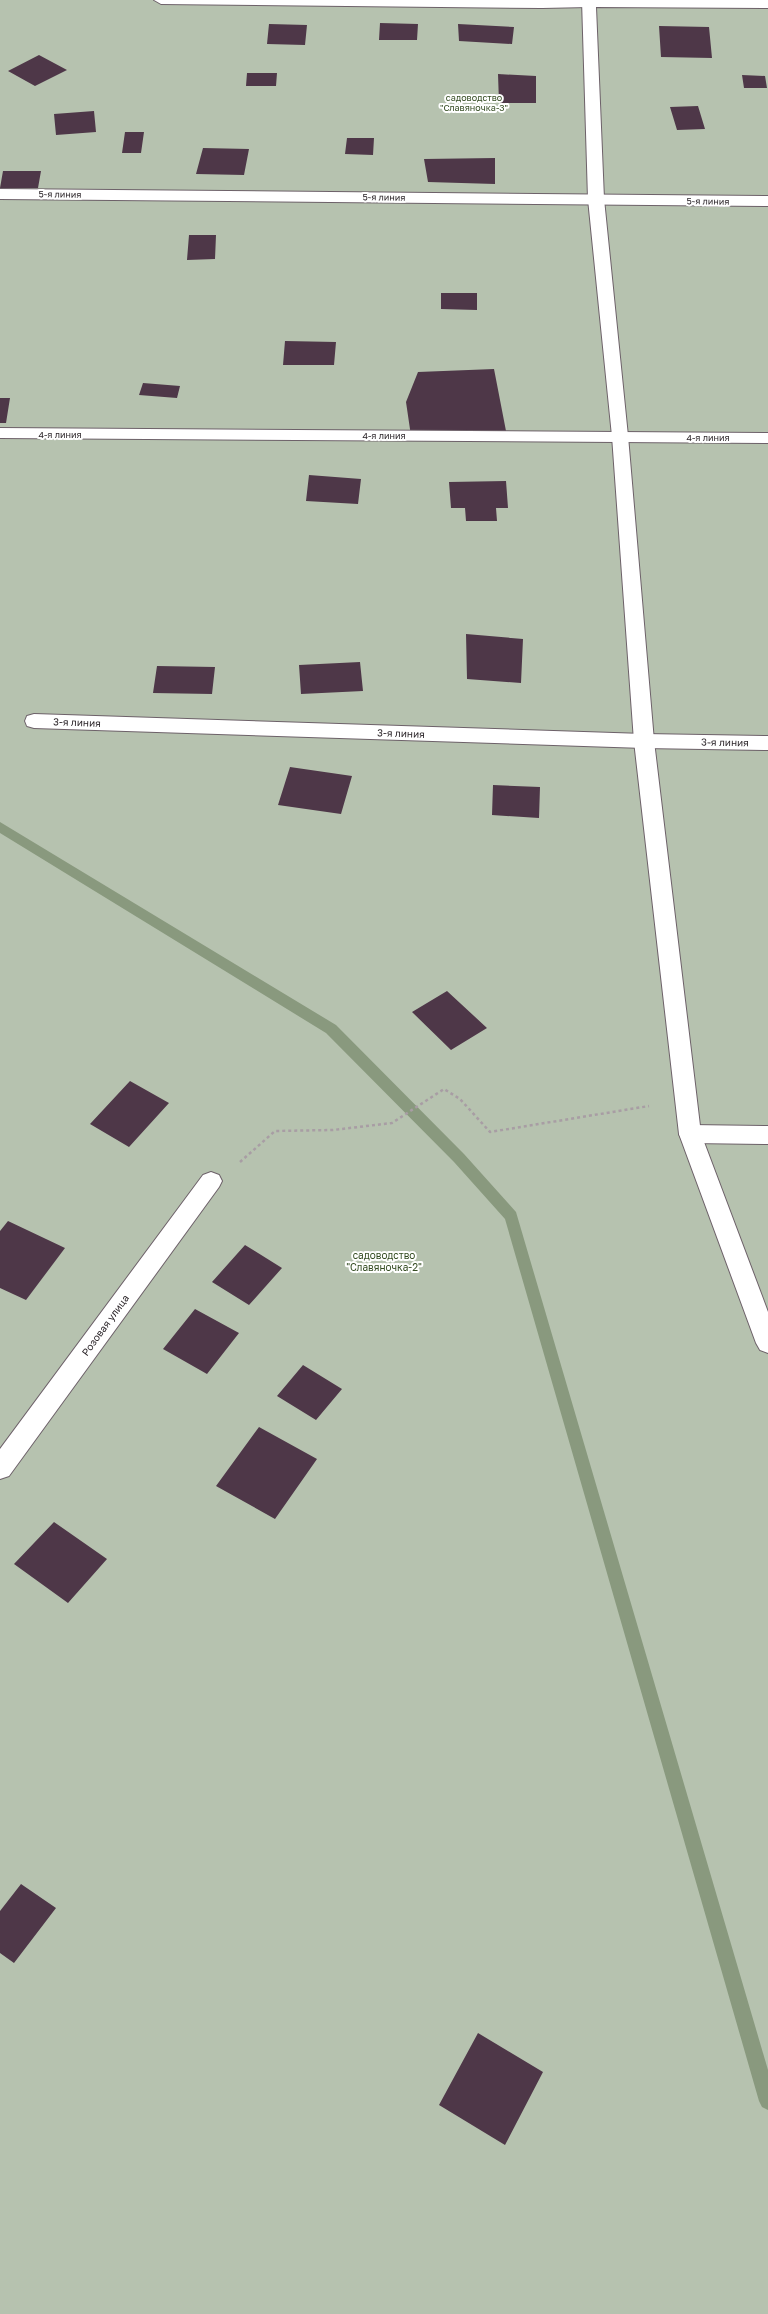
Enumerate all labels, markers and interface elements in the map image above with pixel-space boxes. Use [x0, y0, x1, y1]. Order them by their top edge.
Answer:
park label: садоводство "Славяночка-3" [440, 92, 508, 113]
street label: 5-я линия [38, 188, 82, 200]
street label: 5-я линия [362, 191, 406, 203]
street label: 5-я линия [686, 195, 730, 207]
street label: 4-я линия [38, 429, 82, 440]
street label: 4-я линия [362, 430, 406, 441]
street label: 4-я линия [686, 432, 730, 443]
street label: 3-я линия [53, 715, 101, 729]
street label: 3-я линия [377, 726, 425, 740]
street label: 3-я линия [701, 736, 749, 748]
park label: садоводство "Славяночка-2" [346, 1249, 422, 1273]
street label: Розовая улица [79, 1292, 131, 1358]

